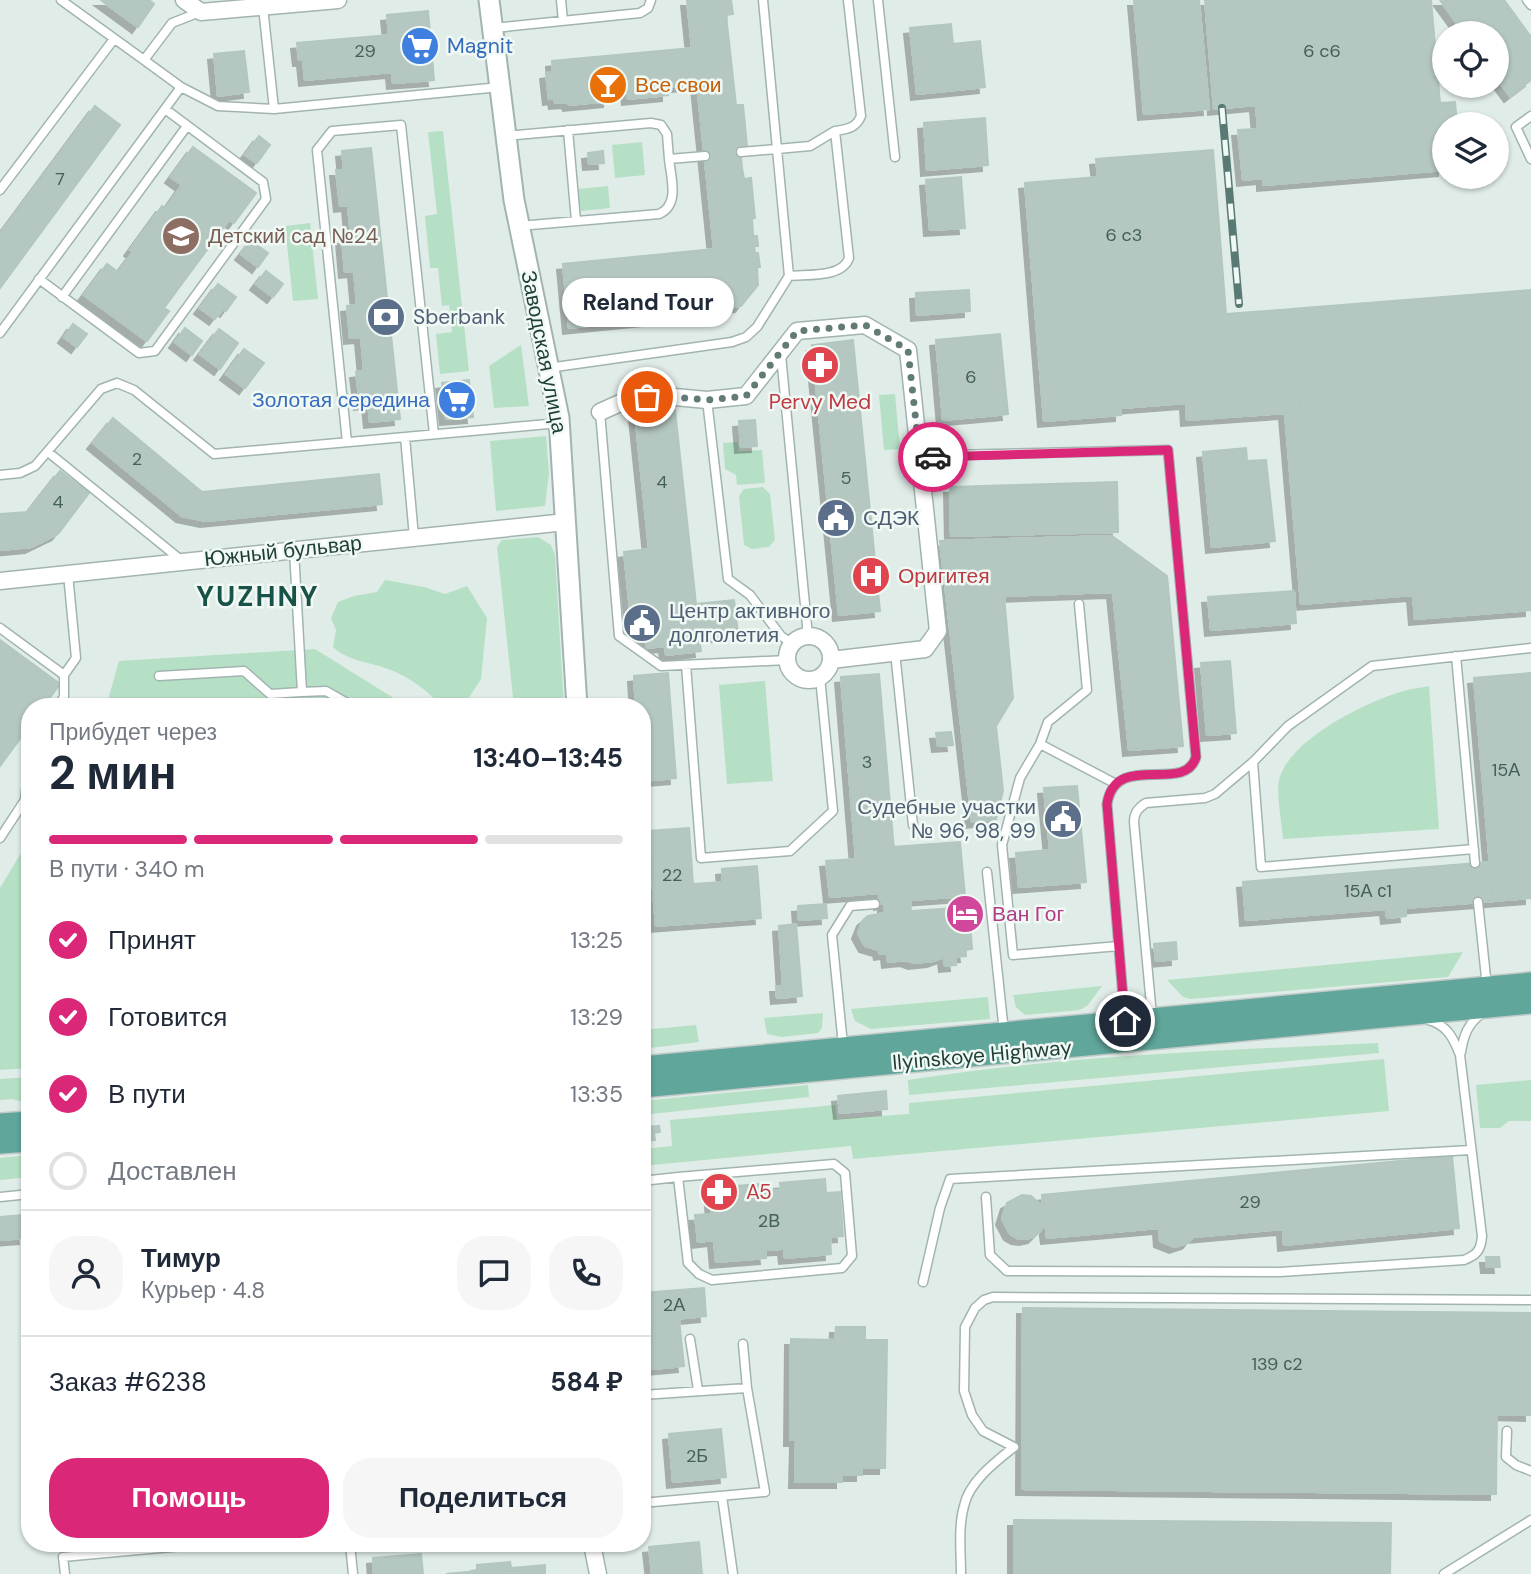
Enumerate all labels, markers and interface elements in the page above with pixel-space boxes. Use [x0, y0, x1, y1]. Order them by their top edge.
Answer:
map controls [1432, 21, 1509, 189]
button: locate [1432, 21, 1509, 98]
supermarket icon: Magnit [399, 25, 441, 67]
place label: Magnit [447, 32, 513, 60]
house number: 29 [354, 39, 376, 63]
house number: 6 c6 [1303, 39, 1341, 63]
bar icon: Все свои [587, 64, 629, 106]
place label: Все свои [635, 71, 722, 99]
button: layers [1432, 112, 1509, 189]
house number: 7 [55, 167, 65, 191]
school or university icon: Детский сад №24 [160, 215, 202, 257]
place label: Детский сад №24 [208, 222, 379, 250]
house number: 6 c3 [1105, 223, 1143, 247]
street label: Заводская улица [514, 268, 574, 436]
callout: Reland Tour [561, 278, 733, 327]
text: Reland Tour [582, 287, 714, 317]
bank icon: Sberbank [365, 296, 407, 338]
place label: Sberbank [413, 303, 506, 331]
pharmacy icon: Pervy Med [799, 344, 841, 386]
house number: 6 [965, 365, 977, 389]
pin [617, 367, 677, 427]
icon: bag [628, 378, 666, 416]
supermarket icon: Золотая середина [436, 379, 478, 421]
place label: Золотая середина [252, 386, 430, 414]
place label: Pervy Med [769, 388, 871, 416]
courier [898, 422, 968, 492]
icon: car [914, 438, 952, 476]
house number: 2 [132, 447, 142, 471]
house number: 5 [841, 466, 851, 490]
house number: 4 [657, 470, 668, 494]
house number: 4 [53, 490, 64, 514]
public building icon: СДЭК [815, 497, 857, 539]
place label: СДЭК [863, 504, 920, 532]
street label: Южный бульвар [203, 529, 363, 573]
hospital icon: Оригитея [850, 555, 892, 597]
place label: Оригитея [898, 562, 990, 590]
district label: YUZHNY [196, 578, 320, 615]
place label: Центр активного долголетия [669, 597, 830, 649]
public building icon: Центр активного долголетия [621, 602, 663, 644]
text: Прибудет через [49, 717, 217, 747]
text: 13:40–13:45 [473, 741, 623, 775]
text: 2 мин [49, 743, 176, 803]
house number: 3 [862, 750, 872, 774]
house number: 15А [1492, 758, 1520, 782]
place label: Судебные участки № 96, 98, 99 [857, 793, 1036, 845]
public building icon: Судебные участки № 96, 98, 99 [1042, 798, 1084, 840]
text: В пути · 340 m [49, 854, 204, 884]
house number: 22 [662, 863, 682, 887]
house number: 15А с1 [1344, 879, 1392, 903]
hotel icon: Ван Гог [944, 893, 986, 935]
place label: Ван Гог [992, 900, 1065, 928]
icon: check [49, 921, 87, 959]
text: Принят [108, 923, 196, 957]
text: 13:25 [570, 925, 623, 955]
pin [1095, 991, 1155, 1051]
icon: check [49, 998, 87, 1036]
text: Готовится [108, 1000, 227, 1034]
text: 13:29 [570, 1002, 623, 1032]
icon: home [1106, 1002, 1144, 1040]
street label: Ilyinskoye Highway [891, 1033, 1073, 1077]
icon: check [49, 1075, 87, 1113]
text: В пути [108, 1077, 186, 1111]
text: 13:35 [570, 1079, 623, 1109]
text: Доставлен [108, 1154, 237, 1188]
pharmacy icon: A5 [698, 1171, 740, 1213]
place label: A5 [746, 1178, 772, 1206]
house number: 29 [1239, 1190, 1261, 1214]
house number: 2В [758, 1209, 780, 1233]
button: person [49, 1236, 123, 1310]
button: chat [457, 1236, 531, 1310]
button: phone [549, 1236, 623, 1310]
text: Тимур [141, 1241, 221, 1275]
text: Курьер · 4.8 [141, 1275, 265, 1305]
house number: 2А [663, 1293, 685, 1317]
house number: 139 с2 [1251, 1352, 1303, 1376]
text: Заказ #6238 [49, 1365, 207, 1399]
text: 584 ₽ [550, 1365, 623, 1399]
house number: 2Б [686, 1444, 708, 1468]
button: Помощь [49, 1458, 329, 1538]
button: Поделиться [343, 1458, 623, 1538]

